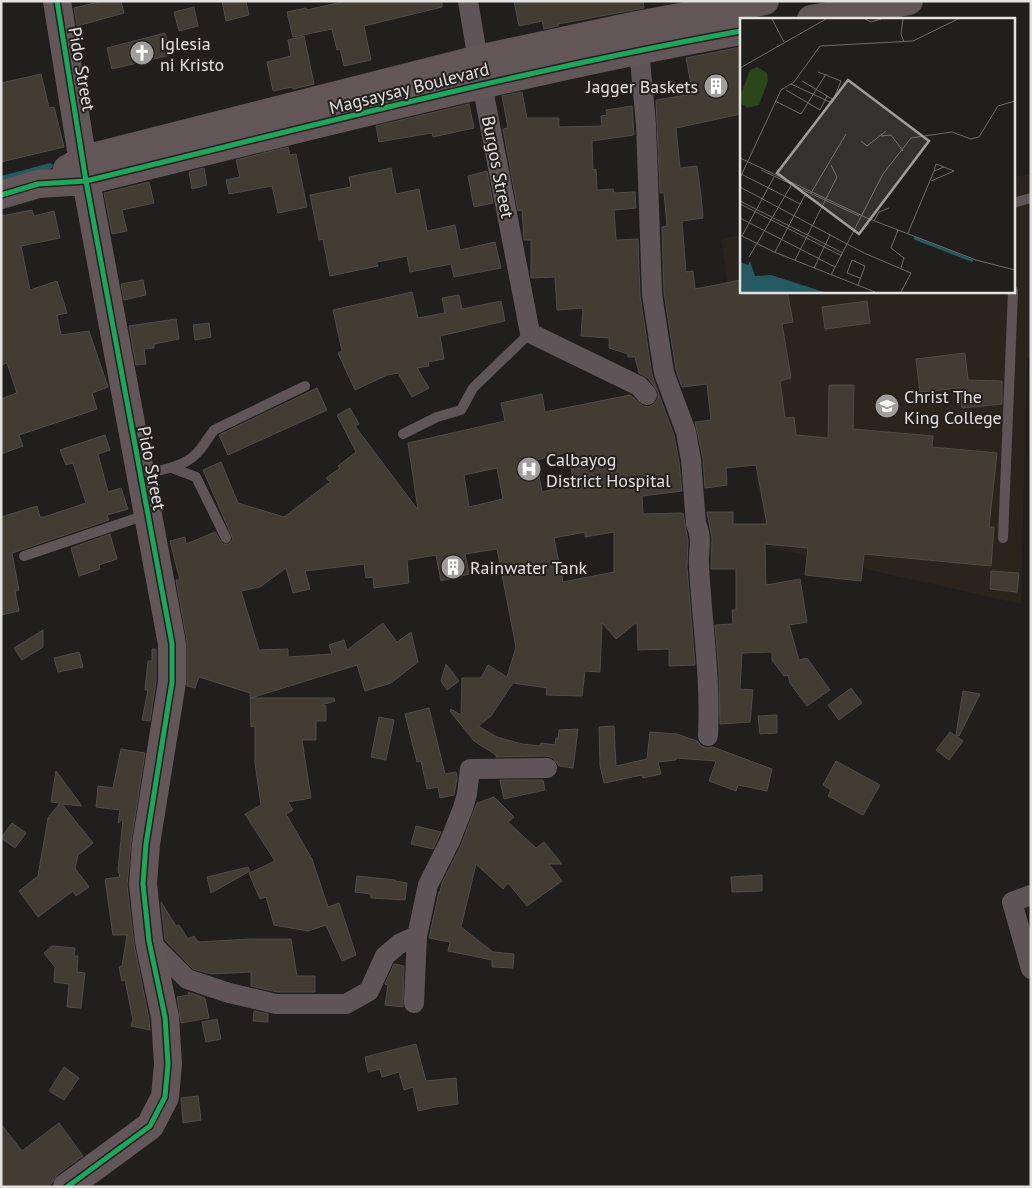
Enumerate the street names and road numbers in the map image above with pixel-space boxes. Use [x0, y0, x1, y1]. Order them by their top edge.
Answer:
street label: Pido Street [63, 25, 101, 113]
street label: Magsaysay Boulevard [327, 57, 491, 119]
street label: Burgos Street [477, 114, 519, 220]
street label: Pido Street [133, 424, 171, 512]

